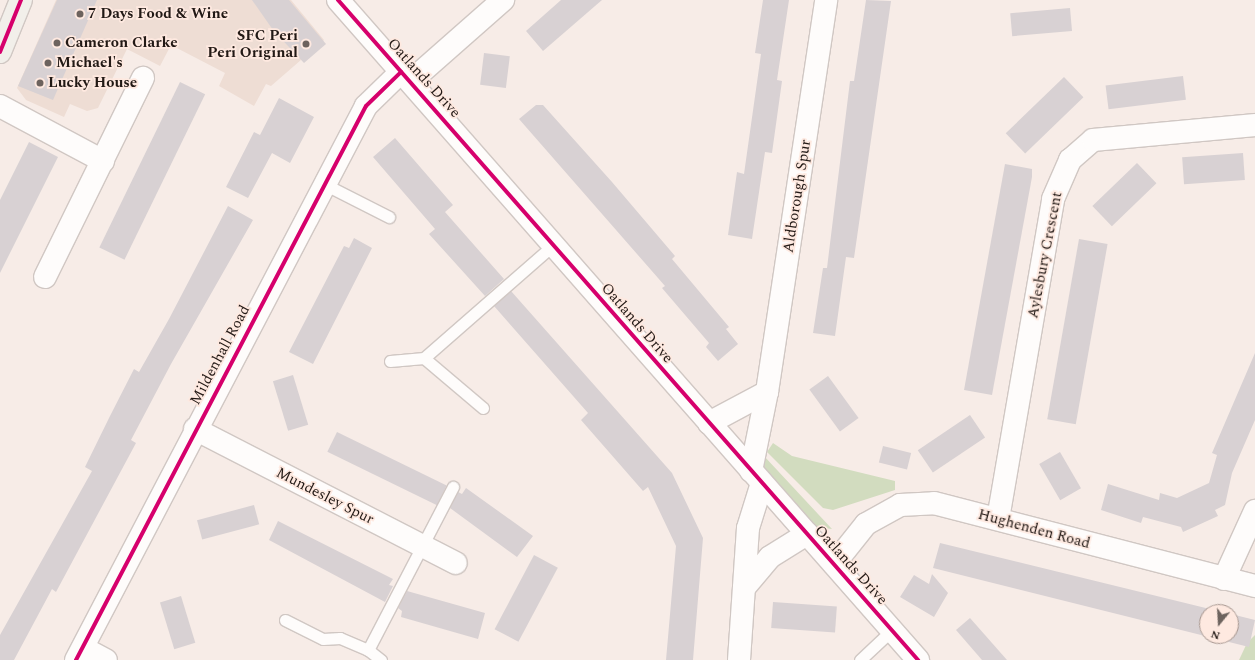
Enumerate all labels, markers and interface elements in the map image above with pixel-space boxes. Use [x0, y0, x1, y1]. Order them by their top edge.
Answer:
place label: 7 Days Food & Wine [88, 5, 228, 23]
marker: 7 Days Food & Wine [75, 9, 85, 19]
place label: SFC Peri Peri Original [207, 26, 298, 61]
place label: Cameron Clarke [65, 34, 178, 52]
street label: Oatlands Drive [384, 35, 464, 121]
marker: Cameron Clarke [52, 38, 62, 48]
marker: SFC Peri Peri Original [301, 39, 311, 49]
place label: Michael's [56, 54, 123, 72]
marker: Michael's [43, 58, 53, 68]
place label: Lucky House [48, 74, 137, 92]
marker: Lucky House [35, 78, 45, 88]
street label: Aldborough Spur [779, 138, 815, 254]
street label: Aylesbury Crescent [1024, 190, 1066, 320]
street label: Oatlands Drive [597, 279, 677, 367]
street label: Mildenhall Road [186, 302, 254, 408]
street label: Mundesley Spur [273, 464, 377, 528]
street label: Hughenden Road [976, 505, 1092, 553]
street label: Oatlands Drive [811, 522, 891, 608]
north arrow [1199, 604, 1239, 644]
text: N [1209, 625, 1222, 644]

